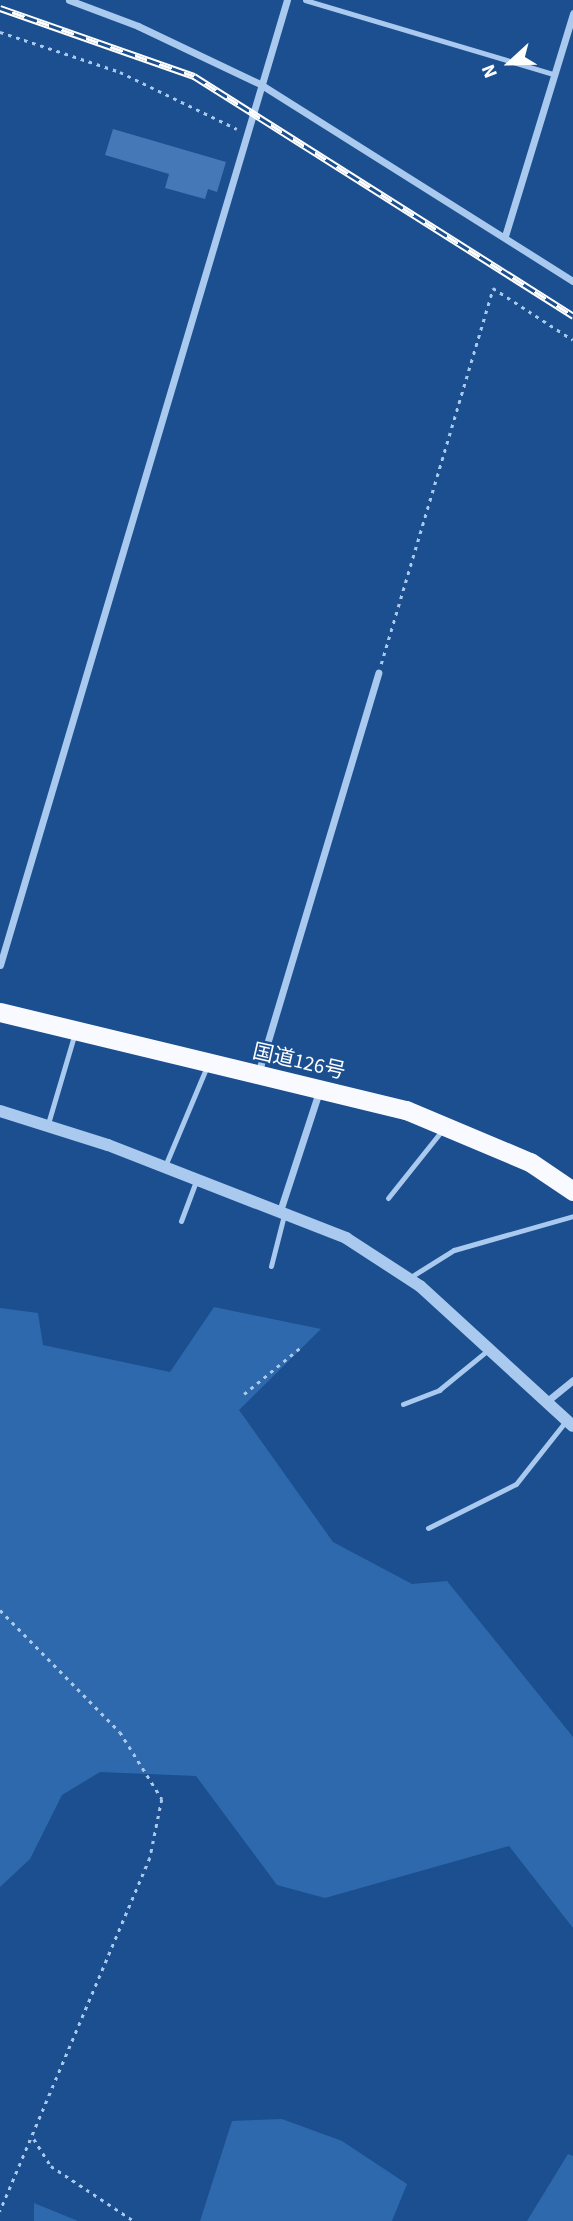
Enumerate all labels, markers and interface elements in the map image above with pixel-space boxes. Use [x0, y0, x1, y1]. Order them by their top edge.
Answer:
north arrow [475, 28, 545, 98]
text: N [475, 60, 505, 82]
street label: 国道126号 [250, 1038, 348, 1084]

